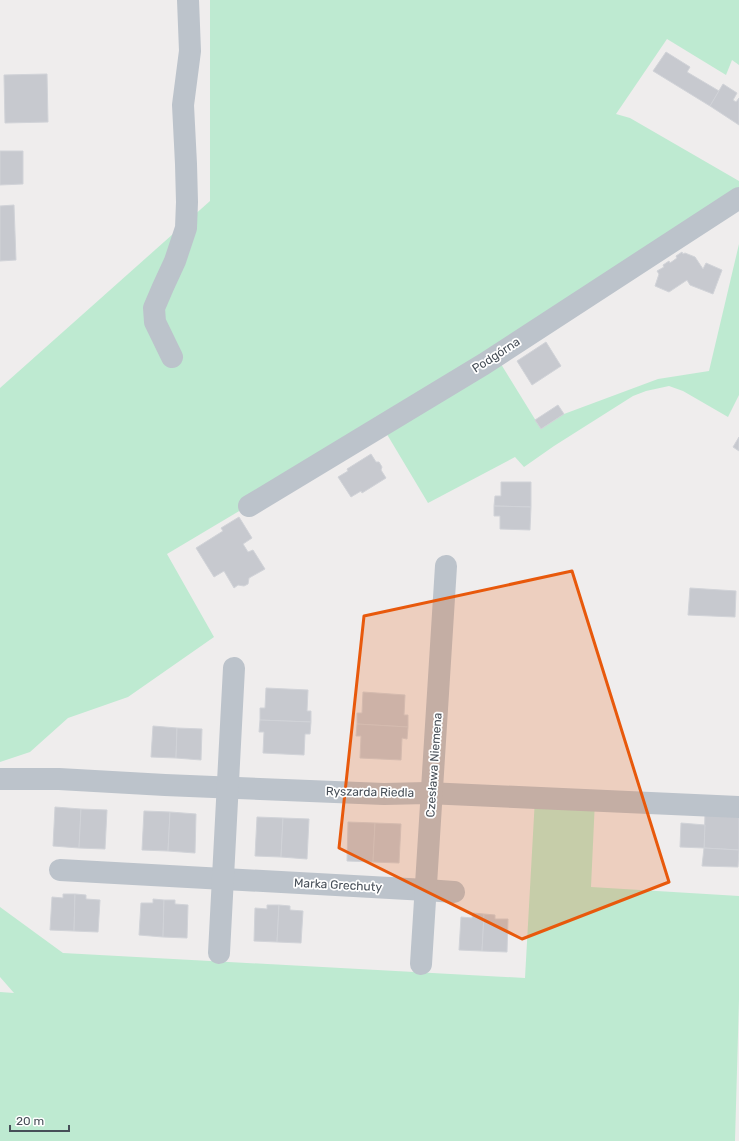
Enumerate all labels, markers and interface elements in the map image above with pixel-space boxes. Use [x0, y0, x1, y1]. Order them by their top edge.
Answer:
street label: Podgórna [469, 334, 523, 376]
street label: Czesława Niemena [423, 712, 445, 818]
street label: Ryszarda Riedla [326, 784, 414, 800]
street label: Marka Grechuty [294, 876, 383, 894]
scale bar [10, 1107, 69, 1133]
text: 20 m [16, 1114, 44, 1128]

